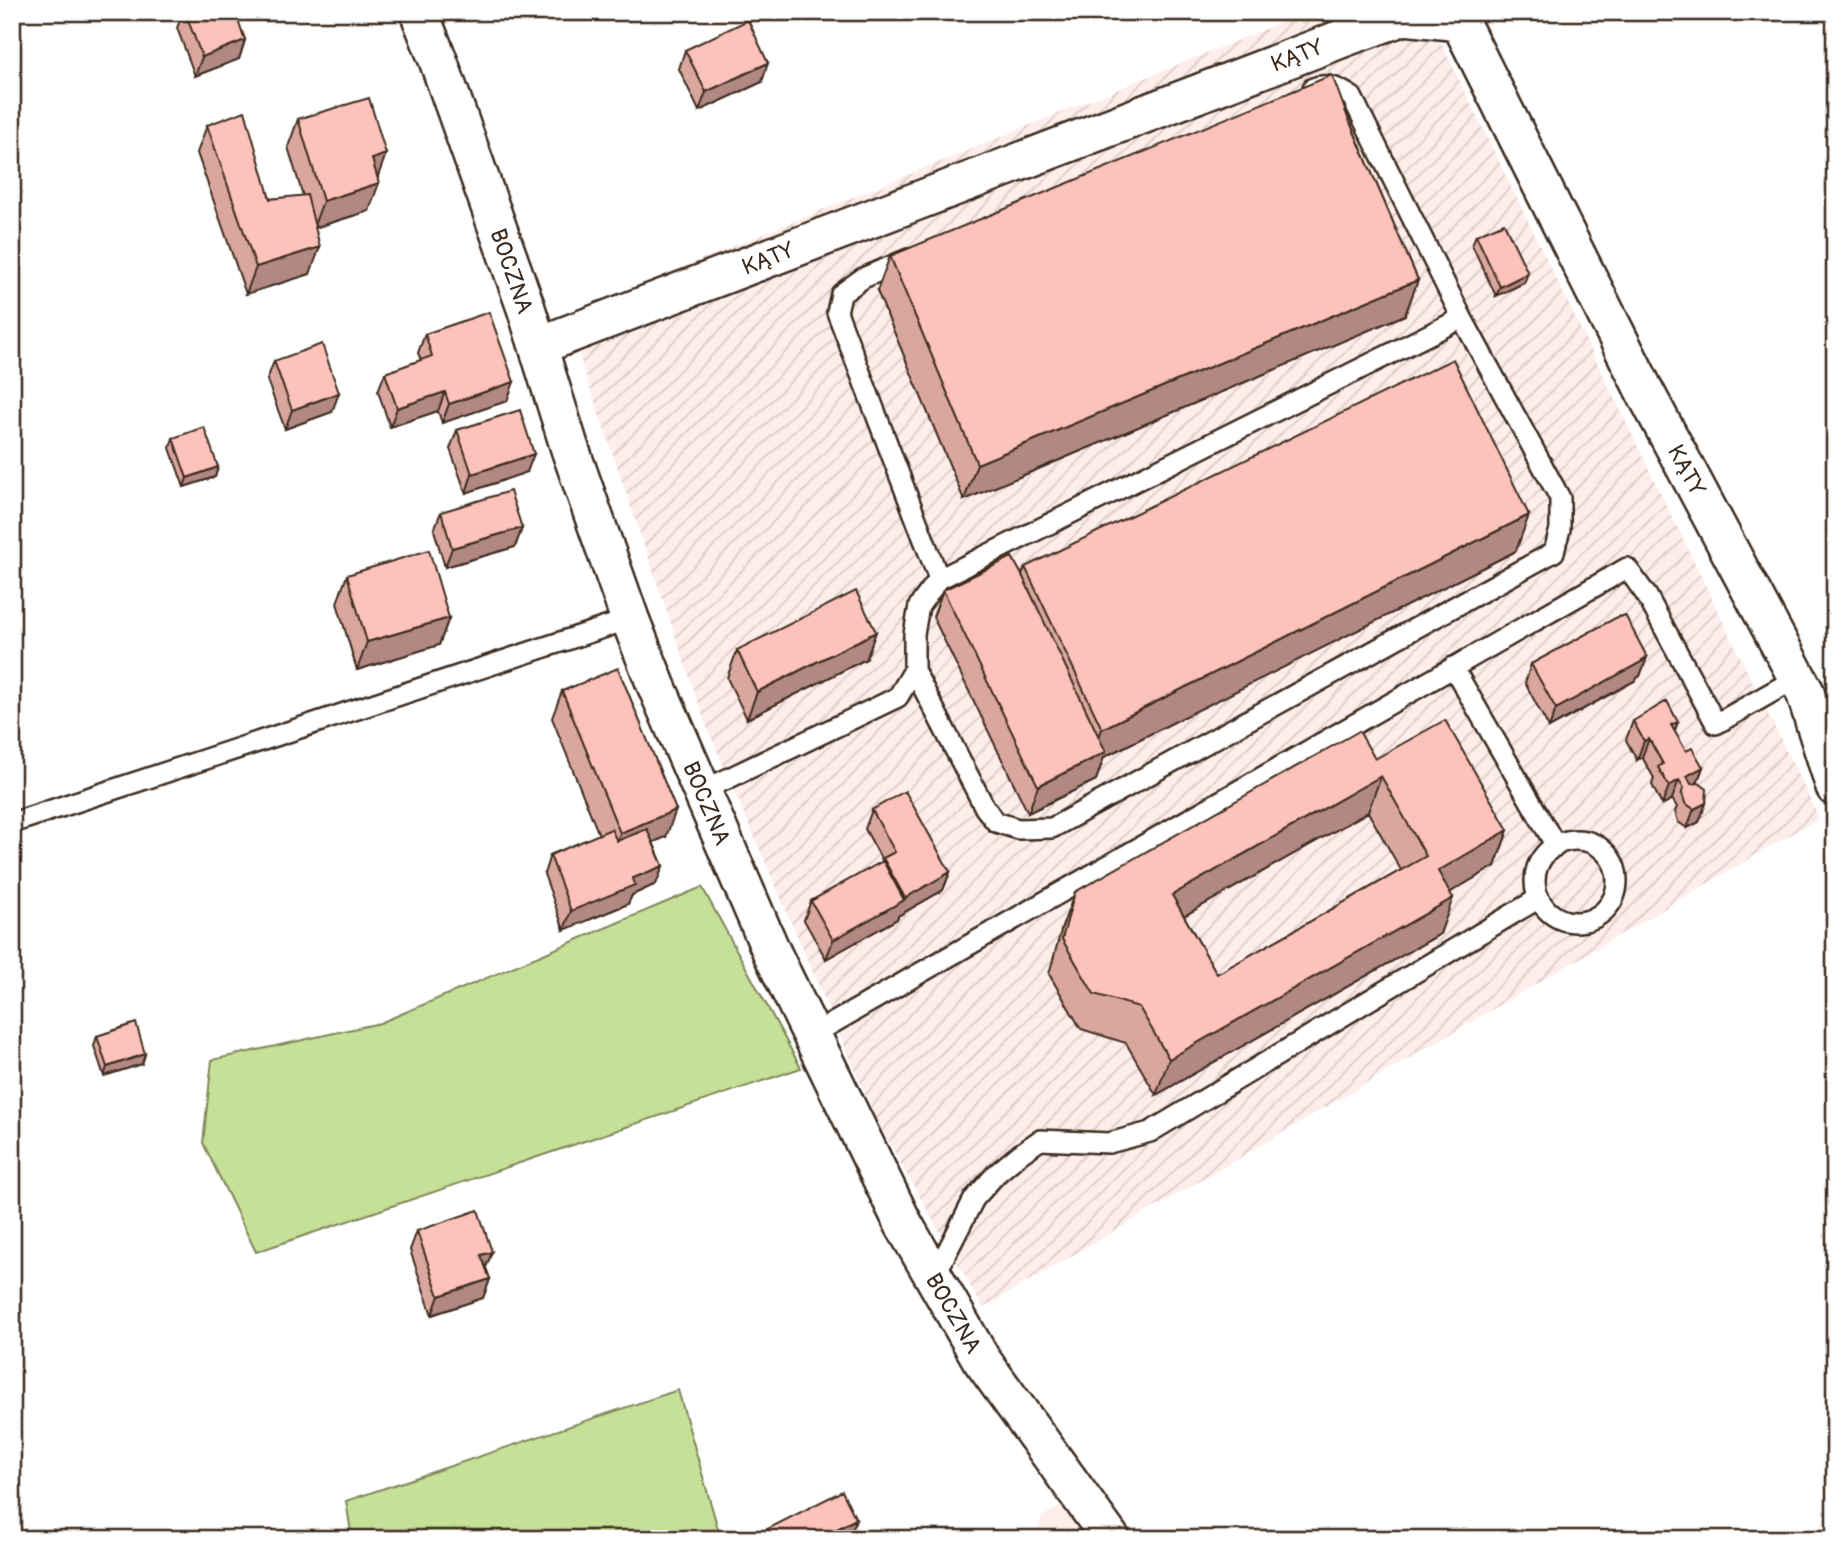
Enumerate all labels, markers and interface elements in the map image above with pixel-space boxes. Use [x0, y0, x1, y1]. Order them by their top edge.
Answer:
street label: KĄTY [1267, 32, 1328, 79]
street label: BOCZNA [483, 225, 540, 318]
street label: KĄTY [738, 235, 799, 282]
street label: KĄTY [1661, 440, 1712, 501]
street label: BOCZNA [676, 757, 737, 849]
street label: BOCZNA [919, 1268, 988, 1359]

